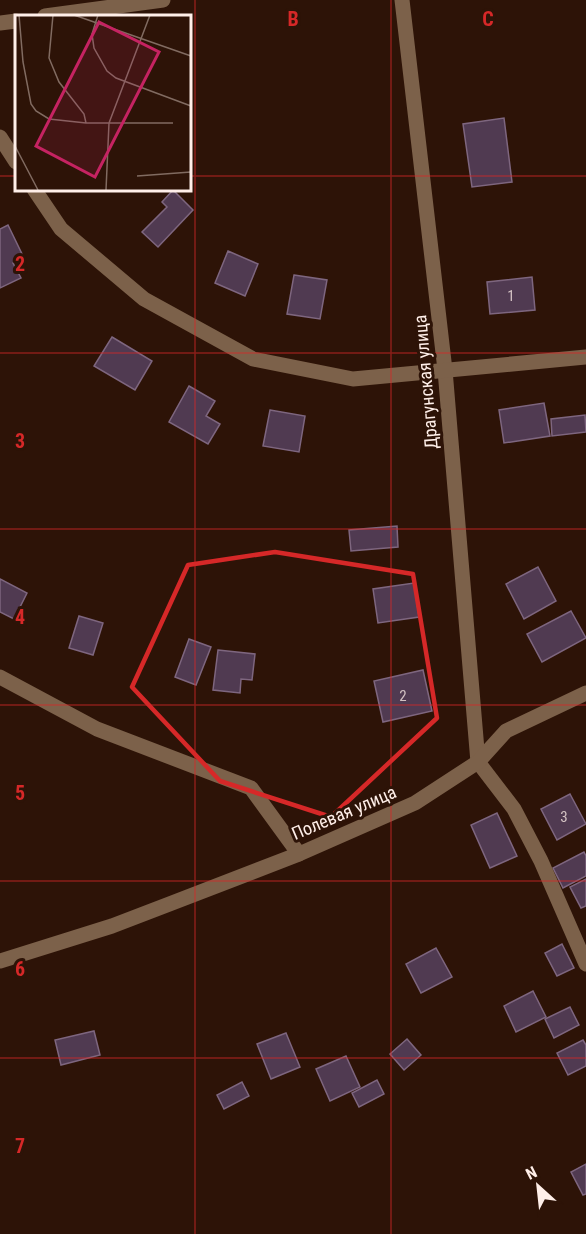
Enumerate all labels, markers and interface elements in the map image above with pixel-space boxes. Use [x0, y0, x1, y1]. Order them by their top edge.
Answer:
text: B [287, 7, 299, 31]
text: C [482, 7, 494, 31]
inset map [15, 15, 190, 190]
text: 2 [15, 252, 25, 276]
house number: 1 [507, 287, 515, 305]
street label: Драгунская улица [409, 314, 442, 450]
text: 3 [15, 429, 25, 453]
text: 4 [15, 605, 25, 629]
house number: 2 [399, 687, 407, 705]
text: 5 [15, 781, 25, 805]
street label: Полевая улица [288, 781, 399, 844]
house number: 3 [560, 808, 568, 826]
text: 6 [15, 957, 25, 981]
text: 7 [15, 1134, 25, 1158]
north arrow [508, 1156, 568, 1216]
text: N [523, 1162, 540, 1184]

